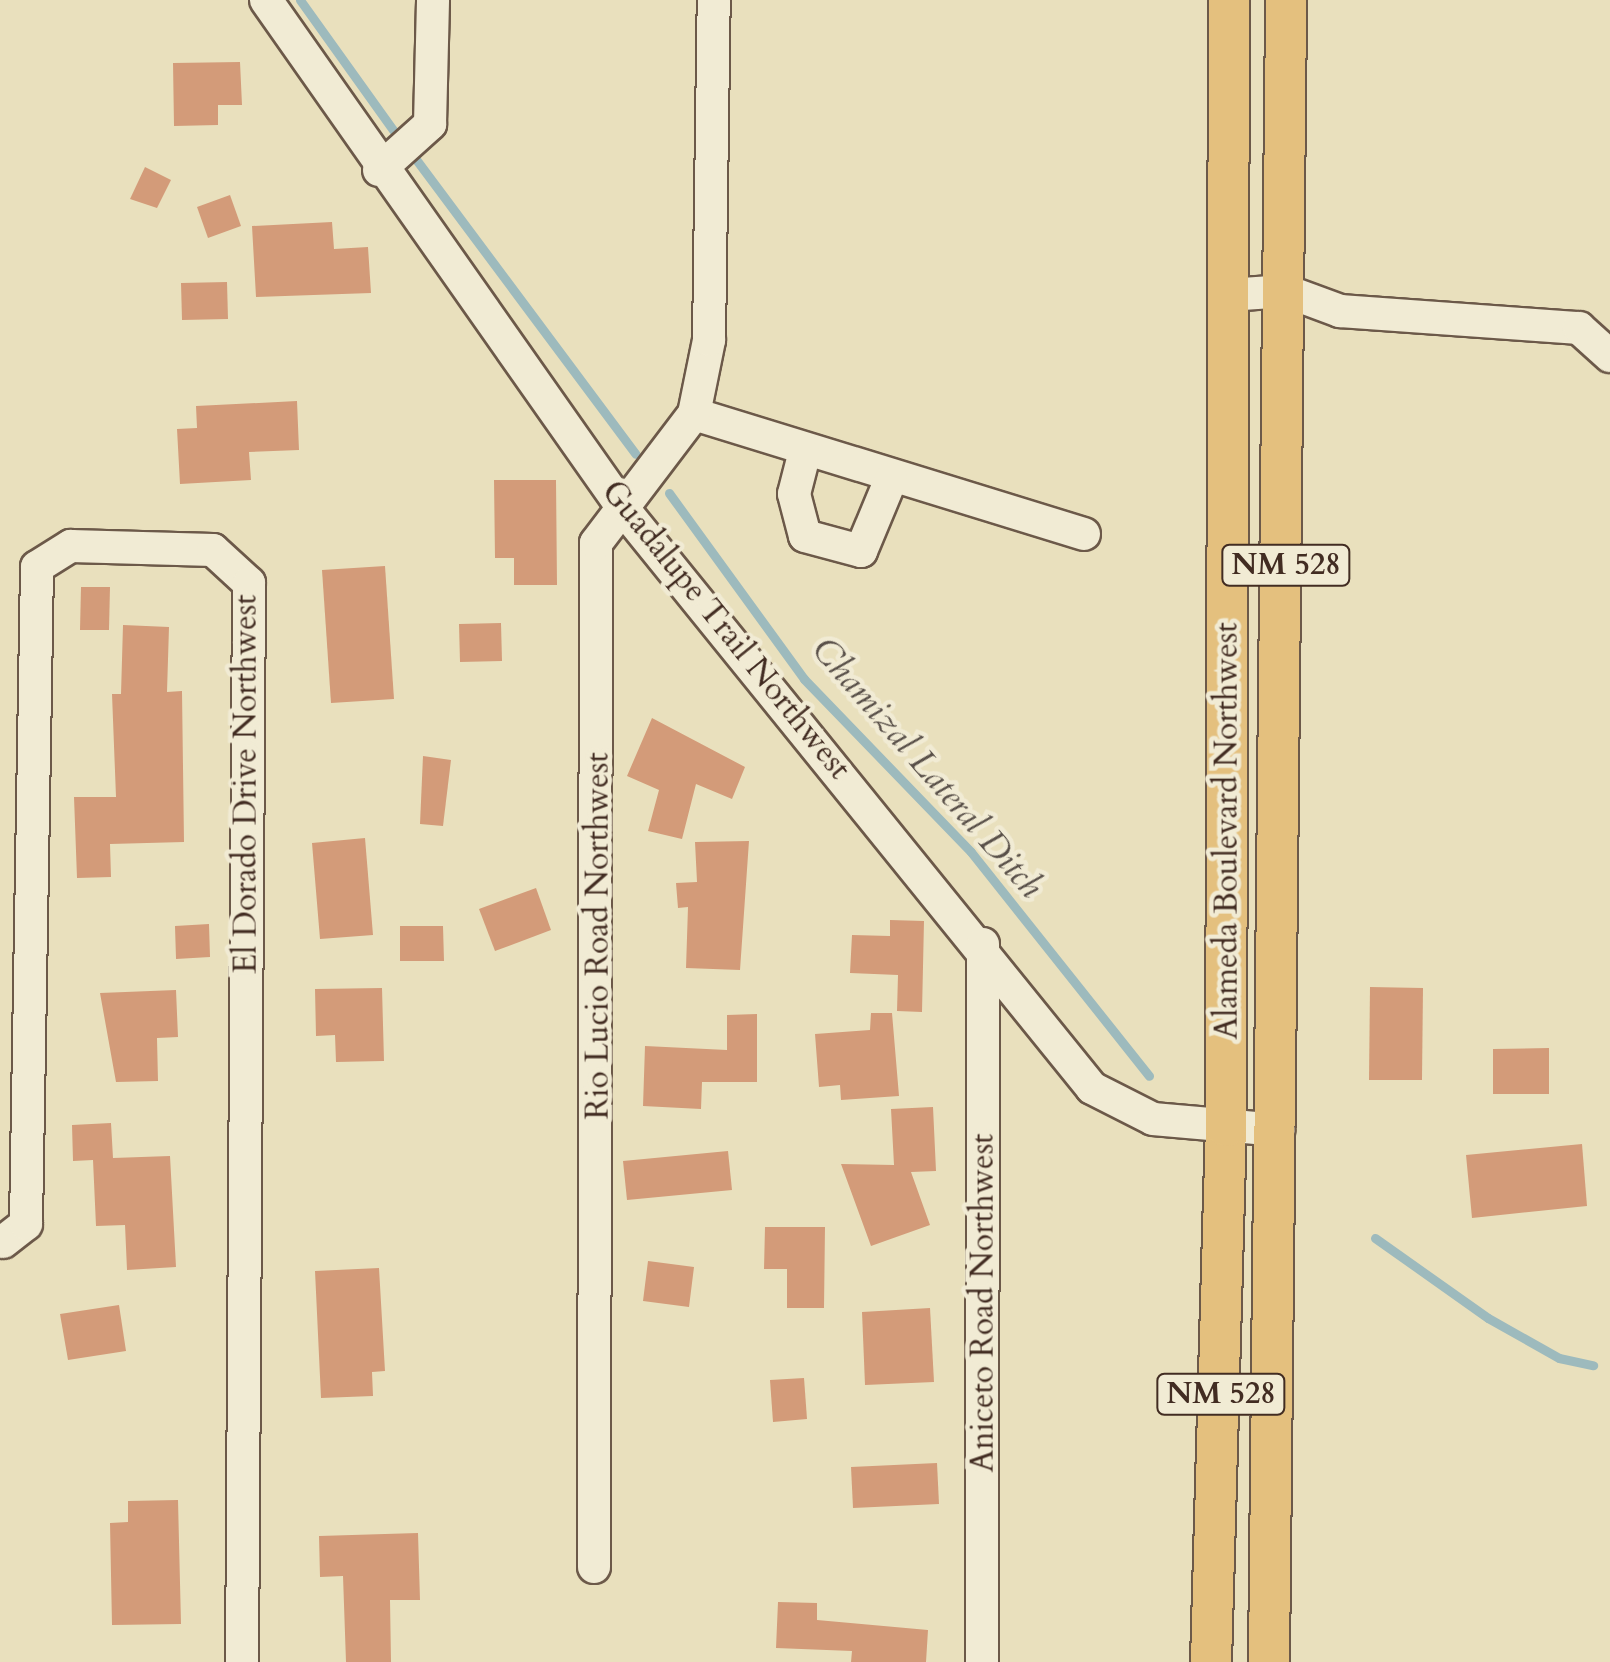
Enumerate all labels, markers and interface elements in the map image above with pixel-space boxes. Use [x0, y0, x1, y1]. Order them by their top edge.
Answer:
street label: Guadalupe Trail Northwest [594, 473, 858, 787]
road number: NM 528 [1221, 540, 1351, 590]
street label: El Dorado Drive Northwest [227, 594, 265, 974]
street label: Alameda Boulevard Northwest [1208, 622, 1246, 1040]
water label: Chamizal Lateral Ditch [803, 629, 1051, 907]
street label: Rio Lucio Road Northwest [579, 752, 617, 1120]
street label: Aniceto Road Northwest [964, 1134, 1002, 1472]
road number: NM 528 [1156, 1369, 1286, 1419]

